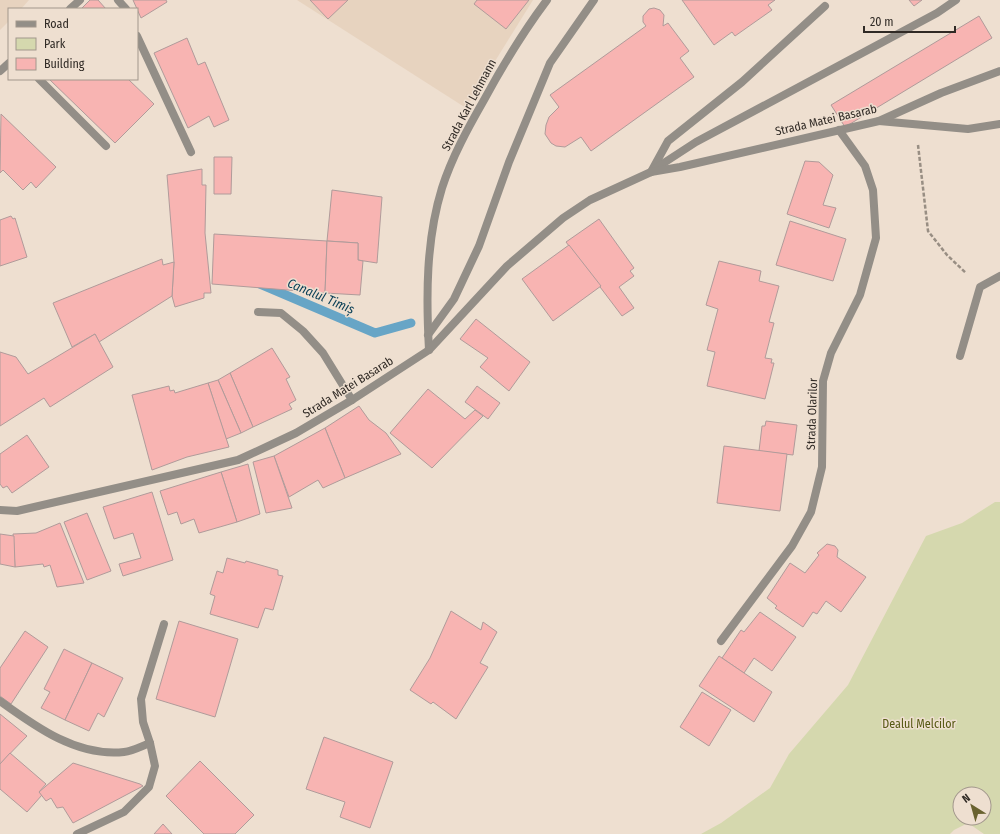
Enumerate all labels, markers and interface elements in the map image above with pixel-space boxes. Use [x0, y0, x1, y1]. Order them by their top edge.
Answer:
legend [8, 8, 138, 80]
scale bar [864, 8, 955, 34]
text: 20 m [870, 15, 894, 29]
text: Road [44, 17, 69, 31]
text: Park [44, 37, 66, 51]
text: Building [44, 57, 85, 71]
street label: Strada Karl Lehmann [439, 57, 499, 153]
street label: Strada Matei Basarab [774, 101, 878, 139]
water label: Canalul Timiș [285, 275, 357, 318]
street label: Strada Matei Basarab [300, 354, 396, 420]
street label: Strada Olarilor [804, 377, 820, 450]
park label: Dealul Melcilor [882, 717, 956, 731]
north arrow [952, 786, 992, 826]
text: N [960, 791, 973, 806]

